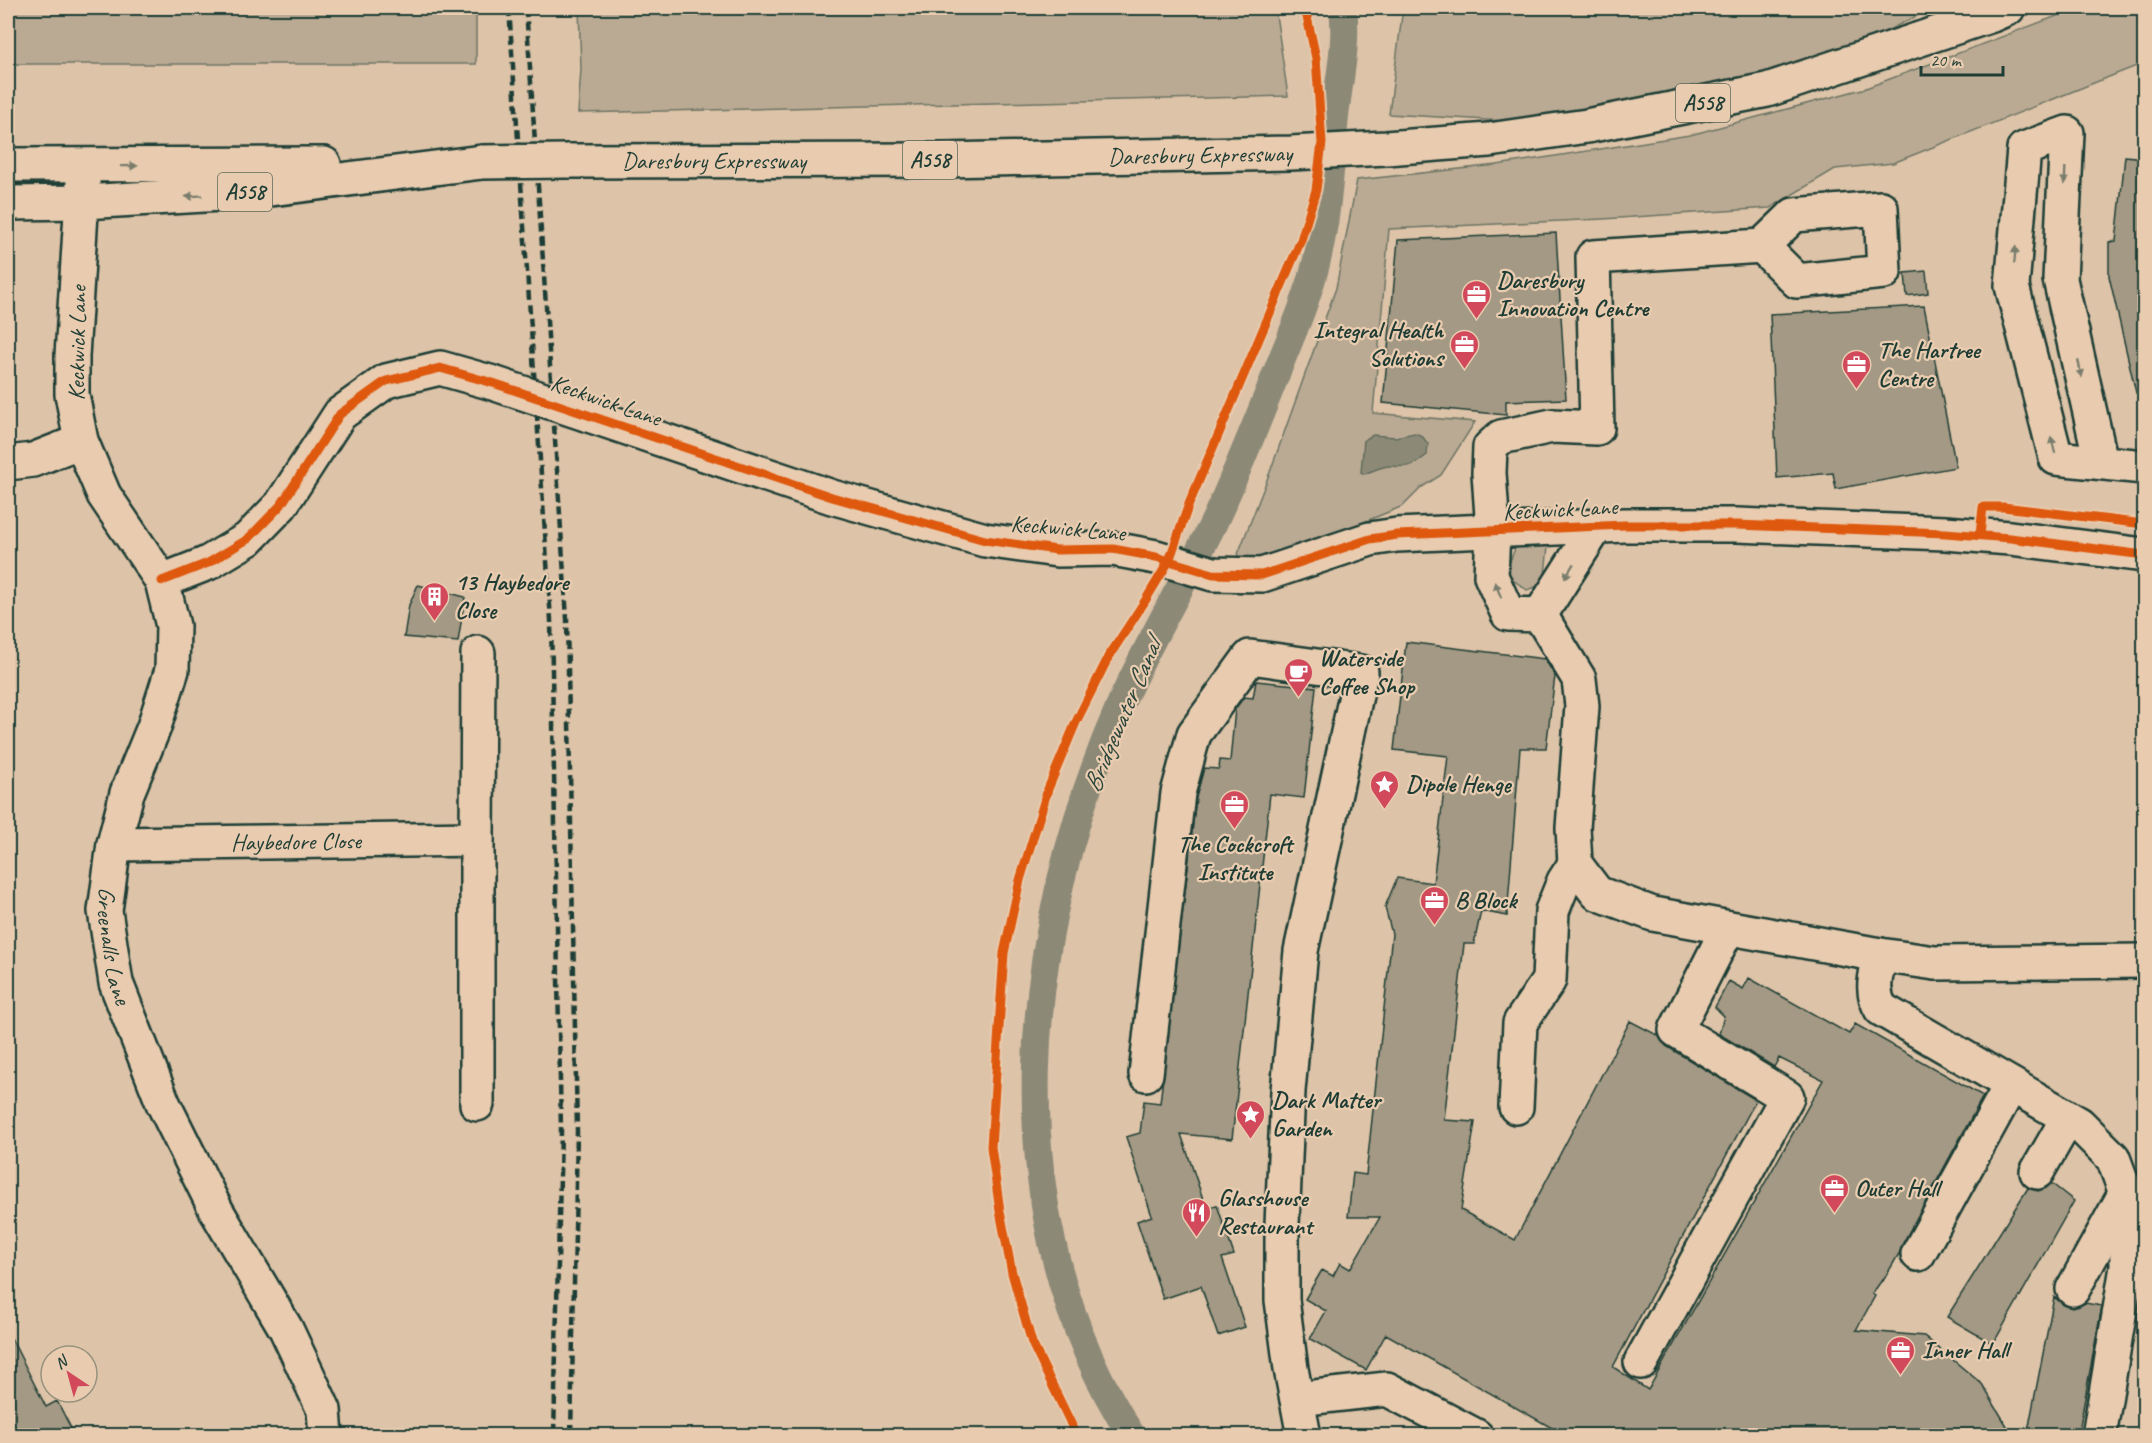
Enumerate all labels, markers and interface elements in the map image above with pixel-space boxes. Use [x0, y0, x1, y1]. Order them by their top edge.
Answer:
scale bar [1921, 39, 2004, 77]
text: 20 m [1930, 49, 1963, 71]
road number: A558 [1676, 84, 1730, 122]
street label: Daresbury Expressway [1108, 138, 1294, 172]
road number: A558 [903, 141, 957, 179]
street label: Daresbury Expressway [622, 145, 808, 176]
one-way arrow [119, 161, 138, 171]
one-way arrow [2060, 166, 2069, 185]
road number: A558 [218, 173, 272, 211]
one-way arrow [185, 191, 204, 201]
one-way arrow [2010, 246, 2020, 265]
place label: Daresbury Innovation Centre [1497, 265, 1650, 323]
office icon: Daresbury Innovation Centre [1460, 278, 1492, 320]
street label: Keckwick Lane [61, 283, 93, 401]
place label: Integral Health Solutions [1313, 315, 1446, 373]
office icon: Integral Health Solutions [1448, 328, 1480, 370]
place label: The Hartree Centre [1878, 335, 1981, 393]
office icon: The Hartree Centre [1841, 348, 1873, 390]
one-way arrow [2076, 359, 2086, 378]
street label: Keckwick Lane [547, 367, 667, 434]
one-way arrow [2047, 436, 2057, 454]
street label: Keckwick Lane [1502, 491, 1620, 527]
street label: Keckwick Lane [1010, 508, 1129, 548]
one-way arrow [1563, 563, 1574, 580]
place label: 13 Haybedore Close [455, 567, 570, 625]
building icon: 13 Haybedore Close [418, 580, 450, 622]
one-way arrow [1493, 582, 1502, 599]
water label: Bridgewater Canal [1075, 627, 1172, 797]
place label: Waterside Coffee Shop [1319, 643, 1416, 701]
cafe icon: Waterside Coffee Shop [1282, 656, 1314, 698]
place icon: Dipole Henge [1369, 768, 1401, 810]
place label: Dipole Henge [1406, 769, 1513, 799]
office icon: The Cockcroft Institute [1219, 788, 1251, 830]
street label: Haybedore Close [231, 826, 363, 857]
place label: The Cockcroft Institute [1178, 829, 1295, 887]
office icon: B Block [1418, 884, 1450, 926]
place label: B Block [1455, 885, 1518, 915]
street label: Greenalls Lane [90, 886, 139, 1011]
place label: Dark Matter Garden [1272, 1085, 1382, 1143]
place icon: Dark Matter Garden [1235, 1098, 1267, 1140]
office icon: Outer Hall [1818, 1172, 1850, 1214]
place label: Outer Hall [1855, 1173, 1944, 1203]
place label: Glasshouse Restaurant [1218, 1183, 1315, 1241]
restaurant icon: Glasshouse Restaurant [1181, 1196, 1213, 1238]
office icon: Inner Hall [1885, 1334, 1917, 1376]
place label: Inner Hall [1922, 1335, 2013, 1365]
north arrow [39, 1344, 99, 1404]
text: N [51, 1350, 73, 1374]

